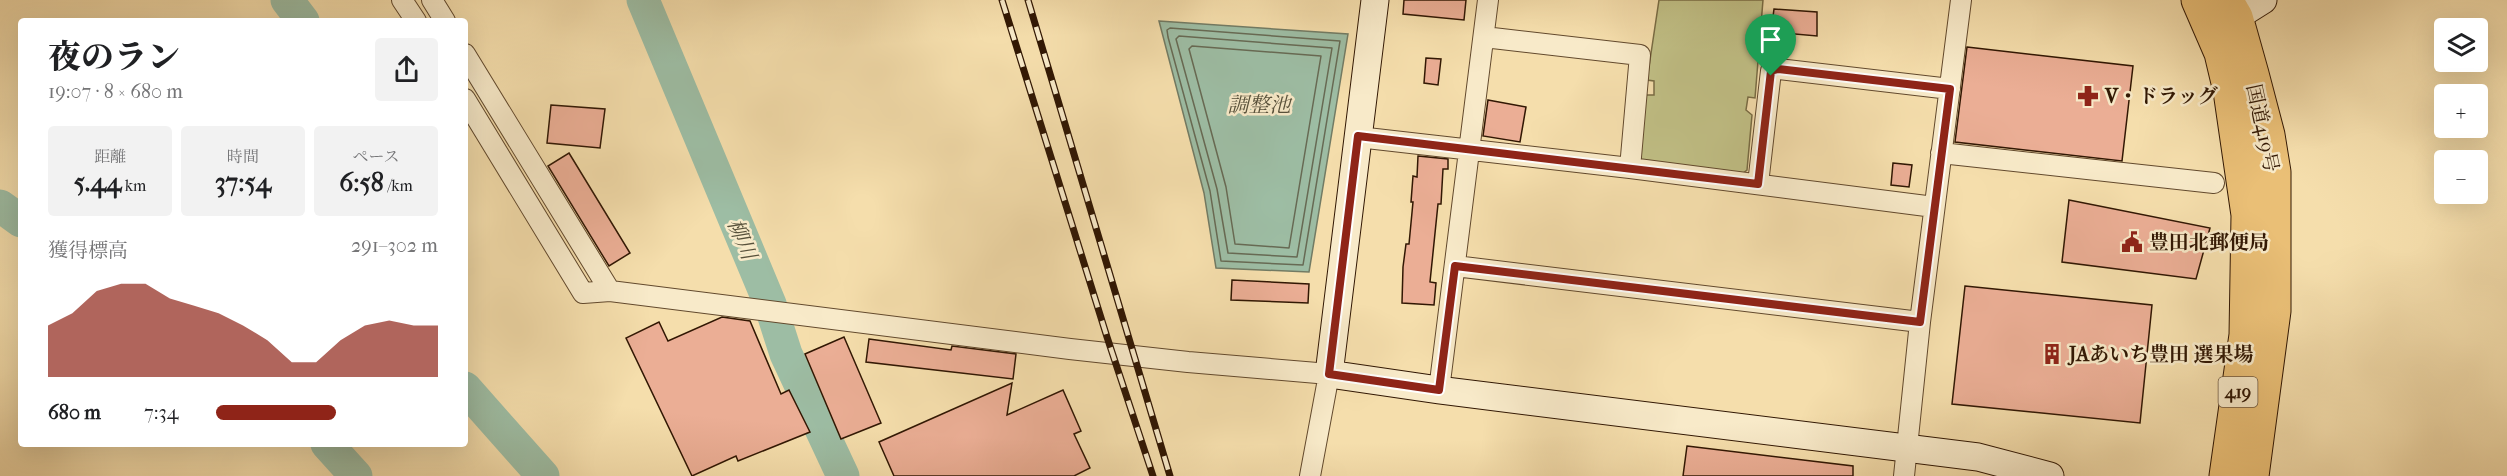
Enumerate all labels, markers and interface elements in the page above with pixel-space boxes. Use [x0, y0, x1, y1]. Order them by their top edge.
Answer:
pin [1745, 14, 1796, 76]
map controls [2434, 18, 2488, 204]
button: layers [2434, 18, 2488, 72]
icon: arrive [1754, 23, 1787, 56]
text: 夜のラン [48, 38, 180, 77]
button: share [375, 38, 438, 101]
text: 19:07 · 8 × 680 m [48, 80, 183, 103]
street label: 国道419号 [2242, 82, 2283, 174]
pharmacy icon: V・ドラッグ [2076, 84, 2100, 108]
button: + [2434, 84, 2488, 138]
place label: V・ドラッグ [2104, 85, 2218, 108]
water label: 調整池 [1228, 93, 1292, 117]
text: 距離 [94, 147, 126, 166]
text: 時間 [227, 147, 259, 166]
text: ペース [352, 147, 400, 166]
button: − [2434, 150, 2488, 204]
text: 5.44 [74, 167, 121, 198]
text: 37:54 [215, 167, 271, 198]
text: 6:58 [339, 167, 384, 198]
text: km [121, 176, 146, 195]
text: /km [384, 176, 413, 195]
water label: 柳川 [723, 215, 762, 265]
public building icon: 豊田北郵便局 [2120, 230, 2144, 254]
place label: 豊田北郵便局 [2149, 231, 2269, 254]
text: 291–302 m [351, 234, 438, 257]
text: 獲得標高 [48, 239, 128, 262]
building icon: JAあいち豊田 選果場 [2040, 342, 2064, 366]
place label: JAあいち豊田 選果場 [2067, 343, 2254, 366]
road number: 419 [2218, 377, 2258, 407]
text: 680 m [48, 401, 101, 424]
text: 7:34 [144, 401, 179, 424]

